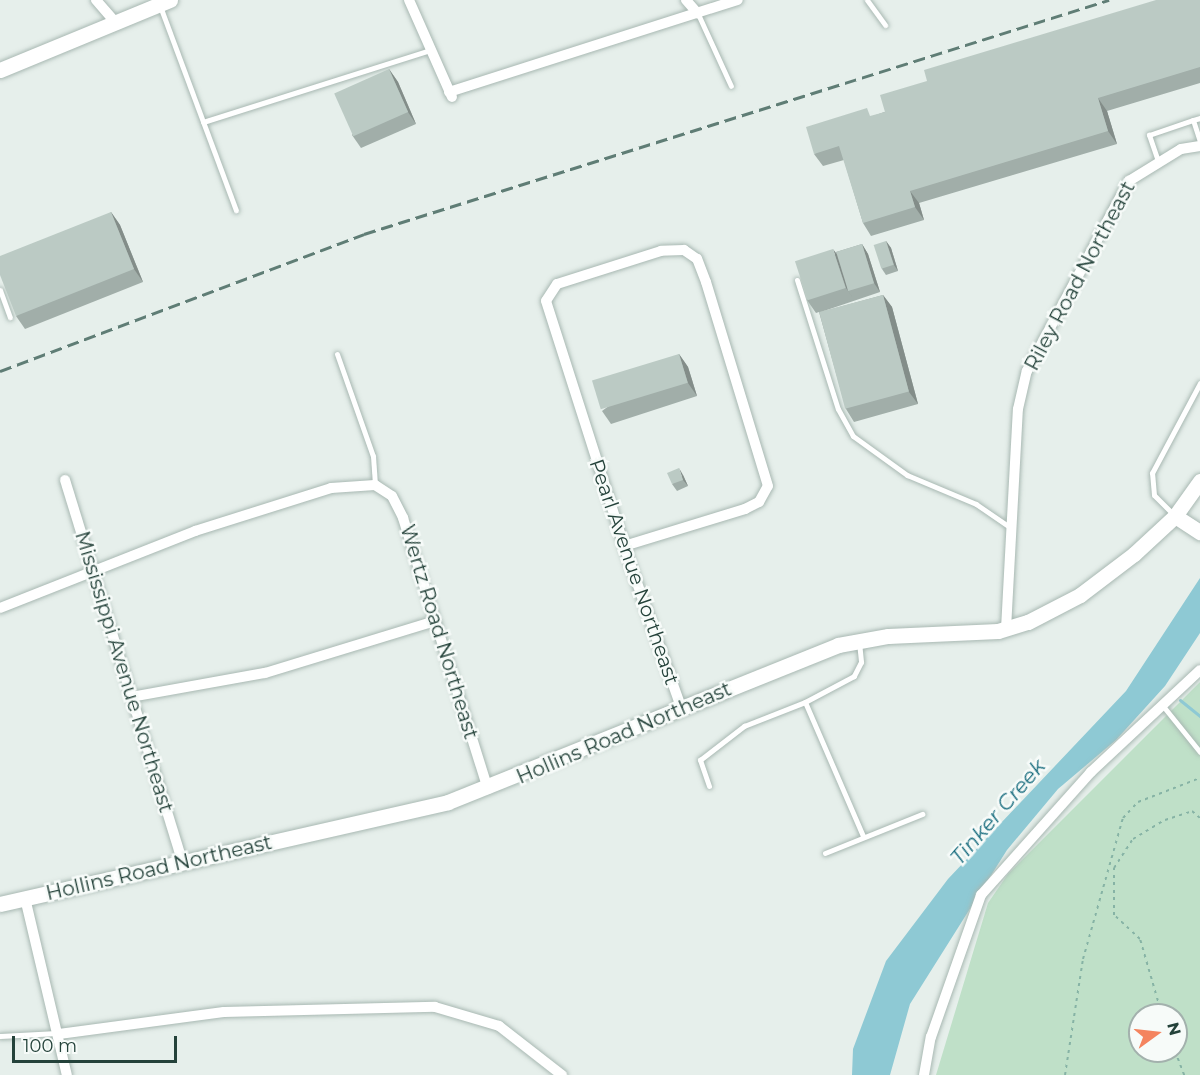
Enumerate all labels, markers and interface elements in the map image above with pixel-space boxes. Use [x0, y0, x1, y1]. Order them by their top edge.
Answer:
street label: Riley Road Northeast [1020, 177, 1140, 375]
street label: Pearl Avenue Northeast [584, 456, 684, 688]
street label: Wertz Road Northeast [395, 522, 483, 742]
street label: Mississippi Avenue Northeast [70, 528, 178, 816]
street label: Hollins Road Northeast [513, 677, 735, 789]
water label: Tinker Creek [945, 754, 1051, 870]
street label: Hollins Road Northeast [44, 830, 274, 906]
north arrow [1128, 1003, 1188, 1063]
text: N [1163, 1020, 1185, 1037]
scale bar [15, 1024, 180, 1062]
text: 100 m [23, 1035, 77, 1057]

